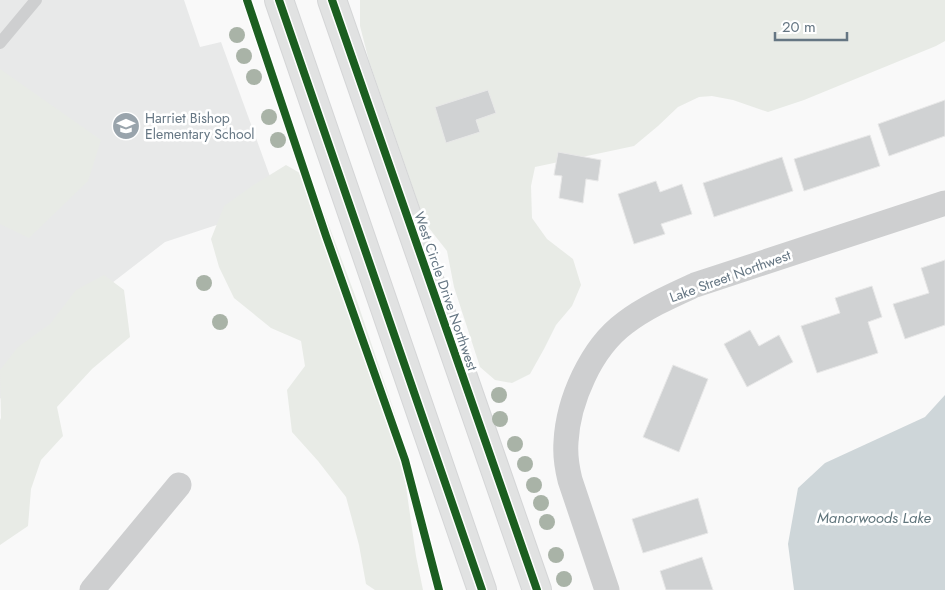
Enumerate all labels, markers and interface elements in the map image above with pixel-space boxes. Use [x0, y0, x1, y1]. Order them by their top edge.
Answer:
scale bar [775, 10, 848, 42]
text: 20 m [782, 16, 816, 38]
place label: Harriet Bishop Elementary School [145, 108, 255, 144]
school or university icon: Harriet Bishop Elementary School [111, 111, 141, 141]
street label: West Circle Drive Northwest [409, 209, 483, 374]
street label: Lake Street Northwest [667, 245, 794, 307]
water label: Manorwoods Lake [817, 507, 931, 529]

